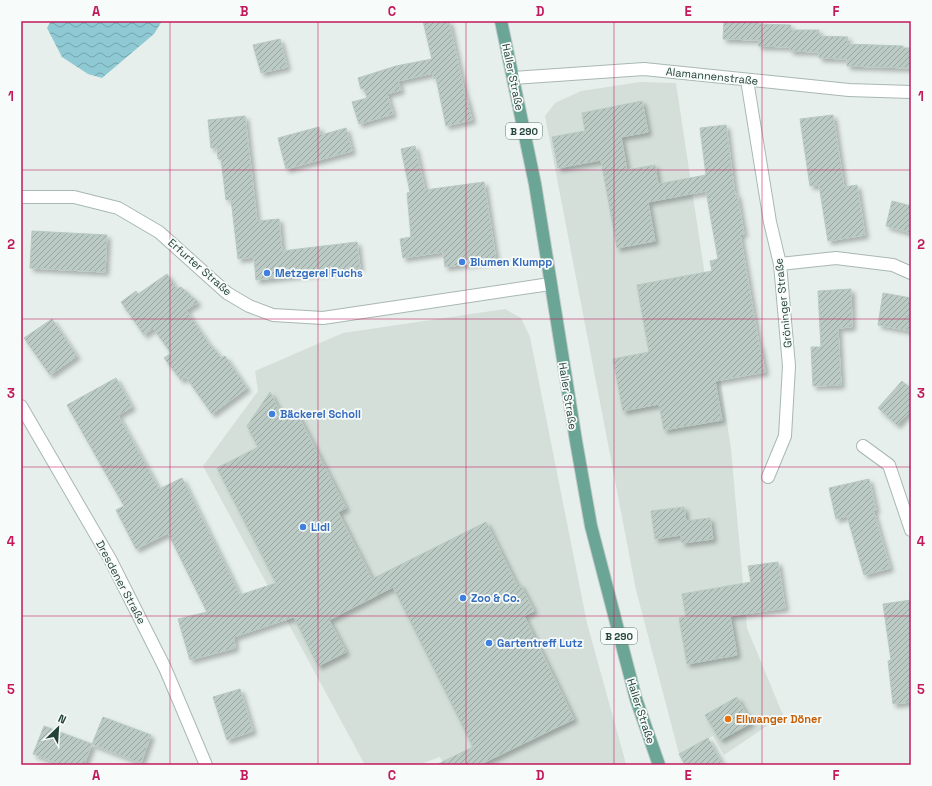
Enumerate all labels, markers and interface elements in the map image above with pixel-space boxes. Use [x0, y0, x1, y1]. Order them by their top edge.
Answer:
text: A [92, 3, 101, 20]
text: B [240, 3, 249, 20]
text: C [388, 3, 396, 20]
text: D [536, 3, 545, 20]
text: E [684, 3, 692, 20]
text: F [833, 3, 840, 20]
street label: Haller Straße [499, 42, 527, 112]
street label: Alamannenstraße [665, 64, 759, 88]
text: 1 [8, 88, 14, 105]
text: 1 [918, 88, 924, 105]
road number: B 290 [506, 123, 542, 139]
street label: Erfurter Straße [165, 235, 235, 299]
text: 2 [7, 236, 15, 253]
text: 2 [917, 236, 925, 253]
place label: Blumen Klumpp [470, 255, 552, 269]
marker: Blumen Klumpp [457, 257, 467, 267]
street label: Gröninger Straße [771, 257, 795, 349]
place label: Metzgerei Fuchs [275, 266, 363, 280]
marker: Metzgerei Fuchs [262, 268, 272, 278]
street label: Haller Straße [556, 361, 580, 431]
text: 3 [7, 385, 15, 402]
text: 3 [917, 385, 925, 402]
place label: Bäckerei Scholl [280, 407, 361, 421]
marker: Bäckerei Scholl [267, 409, 277, 419]
place label: Lidl [311, 520, 330, 534]
marker: Lidl [298, 522, 308, 532]
text: 4 [7, 533, 15, 550]
text: 4 [917, 533, 925, 550]
street label: Dresdener Straße [93, 538, 149, 626]
place label: Zoo & Co. [471, 591, 520, 605]
marker: Zoo & Co. [458, 593, 468, 603]
road number: B 290 [601, 628, 637, 644]
place label: Gartentreff Lutz [497, 636, 583, 650]
marker: Gartentreff Lutz [484, 638, 494, 648]
street label: Haller Straße [624, 677, 658, 745]
text: 5 [7, 681, 15, 698]
text: 5 [917, 681, 925, 698]
north arrow [38, 708, 78, 748]
text: N [56, 711, 69, 727]
place label: Ellwanger Döner [736, 712, 822, 726]
marker: Ellwanger Döner [723, 714, 733, 724]
text: A [92, 767, 101, 784]
text: B [240, 767, 249, 784]
text: C [388, 767, 396, 784]
text: D [536, 767, 545, 784]
text: E [684, 767, 692, 784]
text: F [833, 767, 840, 784]

